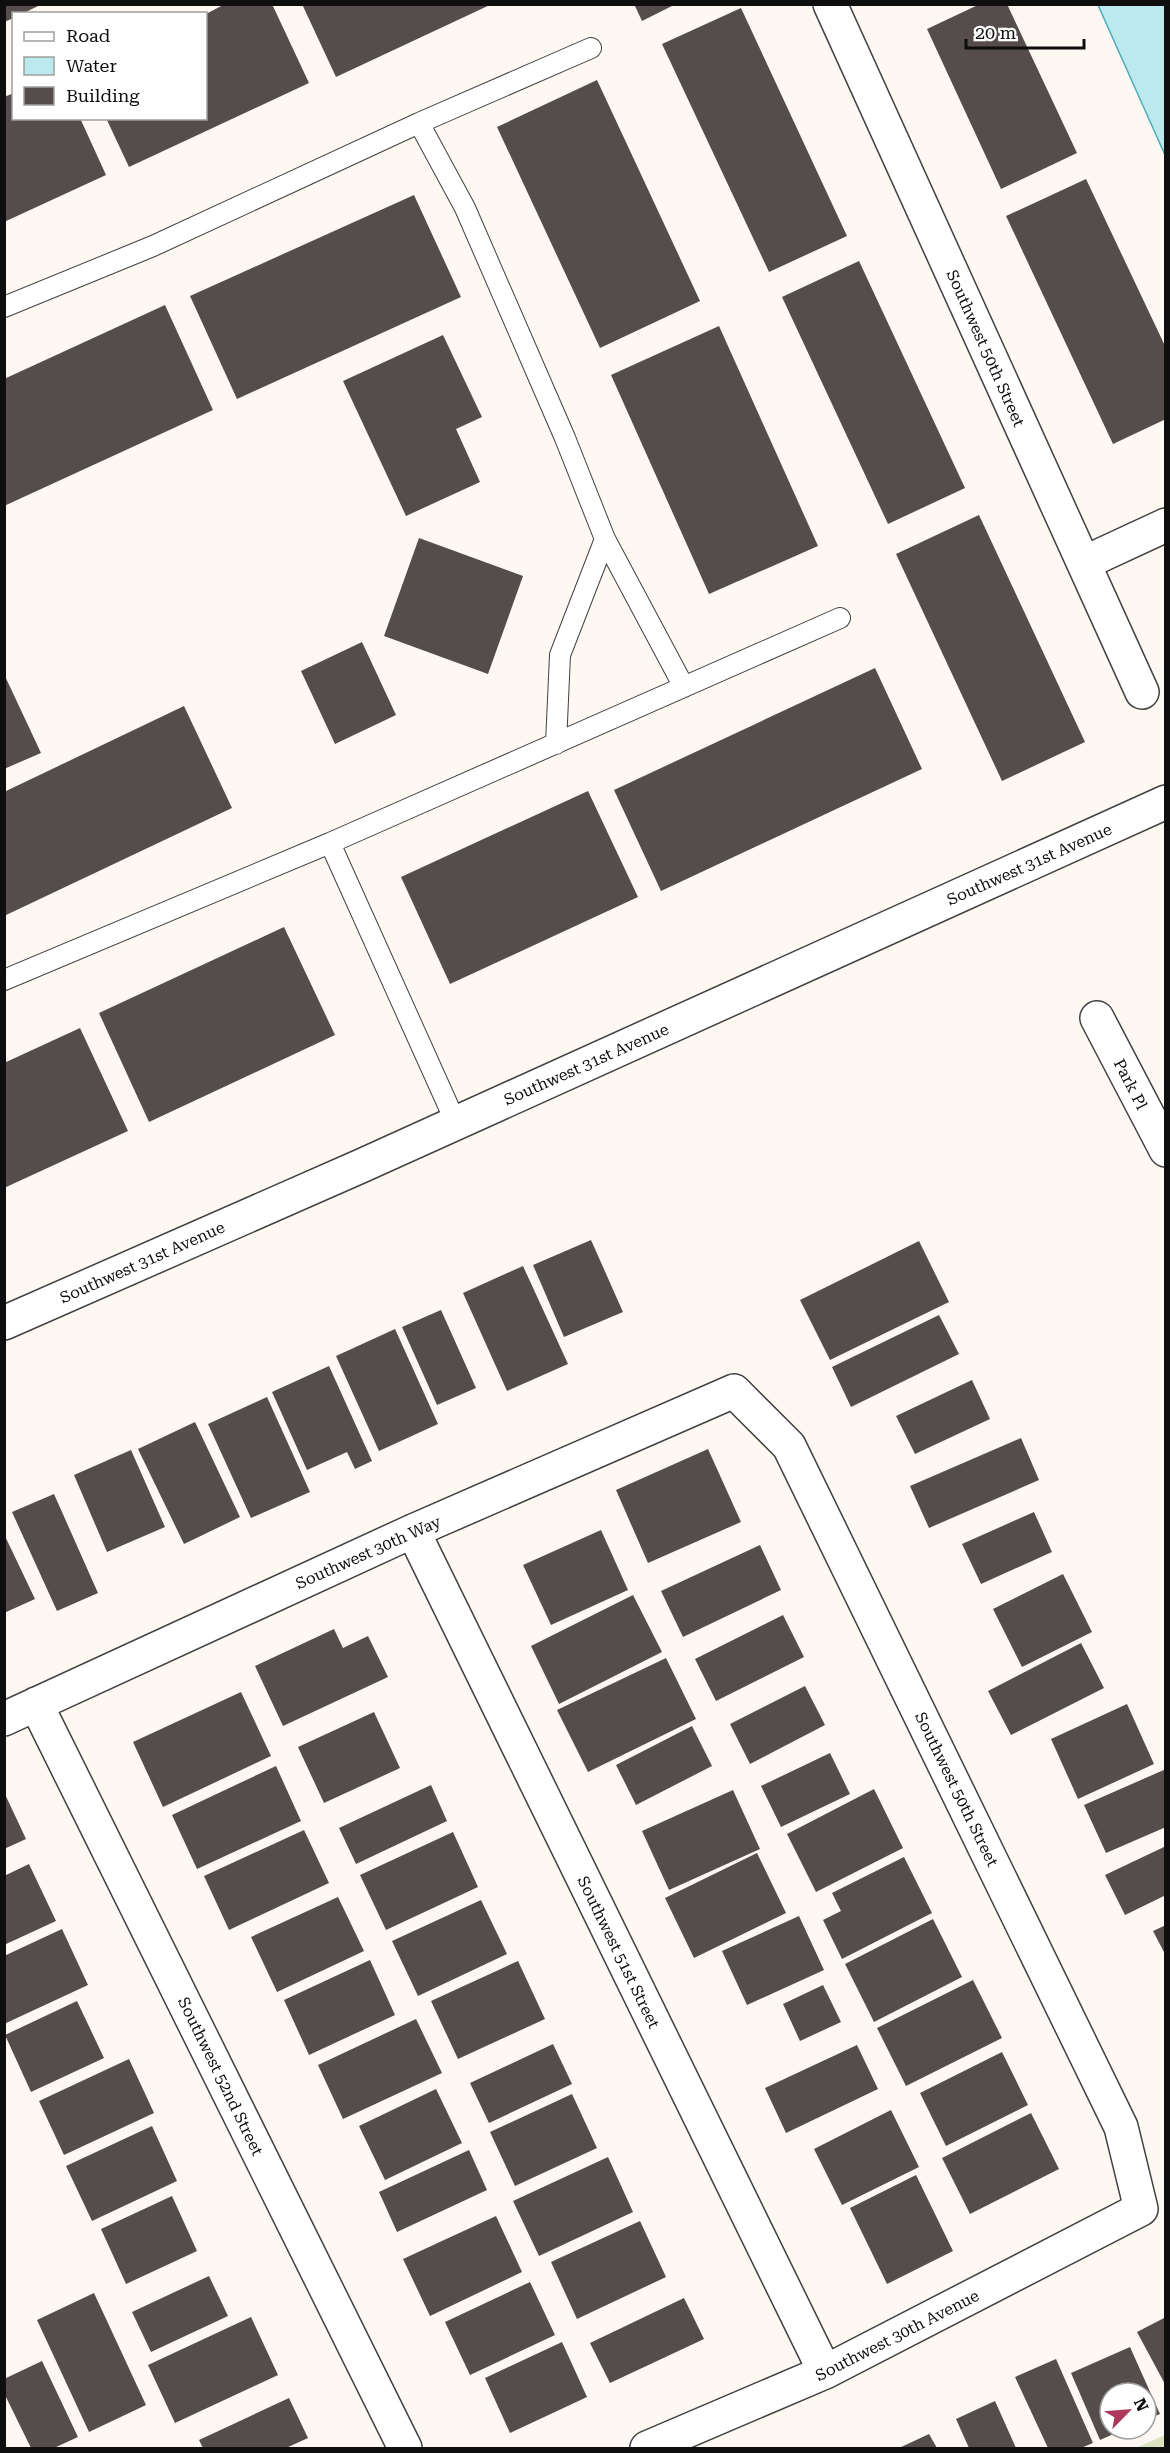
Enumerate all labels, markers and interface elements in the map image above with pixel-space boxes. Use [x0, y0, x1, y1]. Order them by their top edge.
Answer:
legend [12, 12, 207, 120]
scale bar [966, 12, 1084, 50]
text: 20 m [975, 22, 1016, 43]
text: Road [66, 25, 111, 46]
text: Water [66, 55, 117, 76]
text: Building [66, 85, 140, 106]
street label: Southwest 50th Street [942, 267, 1029, 430]
street label: Southwest 31st Avenue [944, 819, 1115, 909]
street label: Southwest 31st Avenue [501, 1019, 672, 1109]
street label: Park Pl [1110, 1056, 1151, 1113]
street label: Southwest 31st Avenue [57, 1217, 228, 1307]
street label: Southwest 30th Way [293, 1512, 444, 1593]
street label: Southwest 50th Street [911, 1709, 1002, 1870]
street label: Southwest 51st Street [573, 1873, 664, 2031]
street label: Southwest 52nd Street [174, 1994, 267, 2159]
street label: Southwest 30th Avenue [812, 2286, 982, 2385]
north arrow [1098, 2381, 1158, 2441]
text: N [1130, 2395, 1152, 2414]

